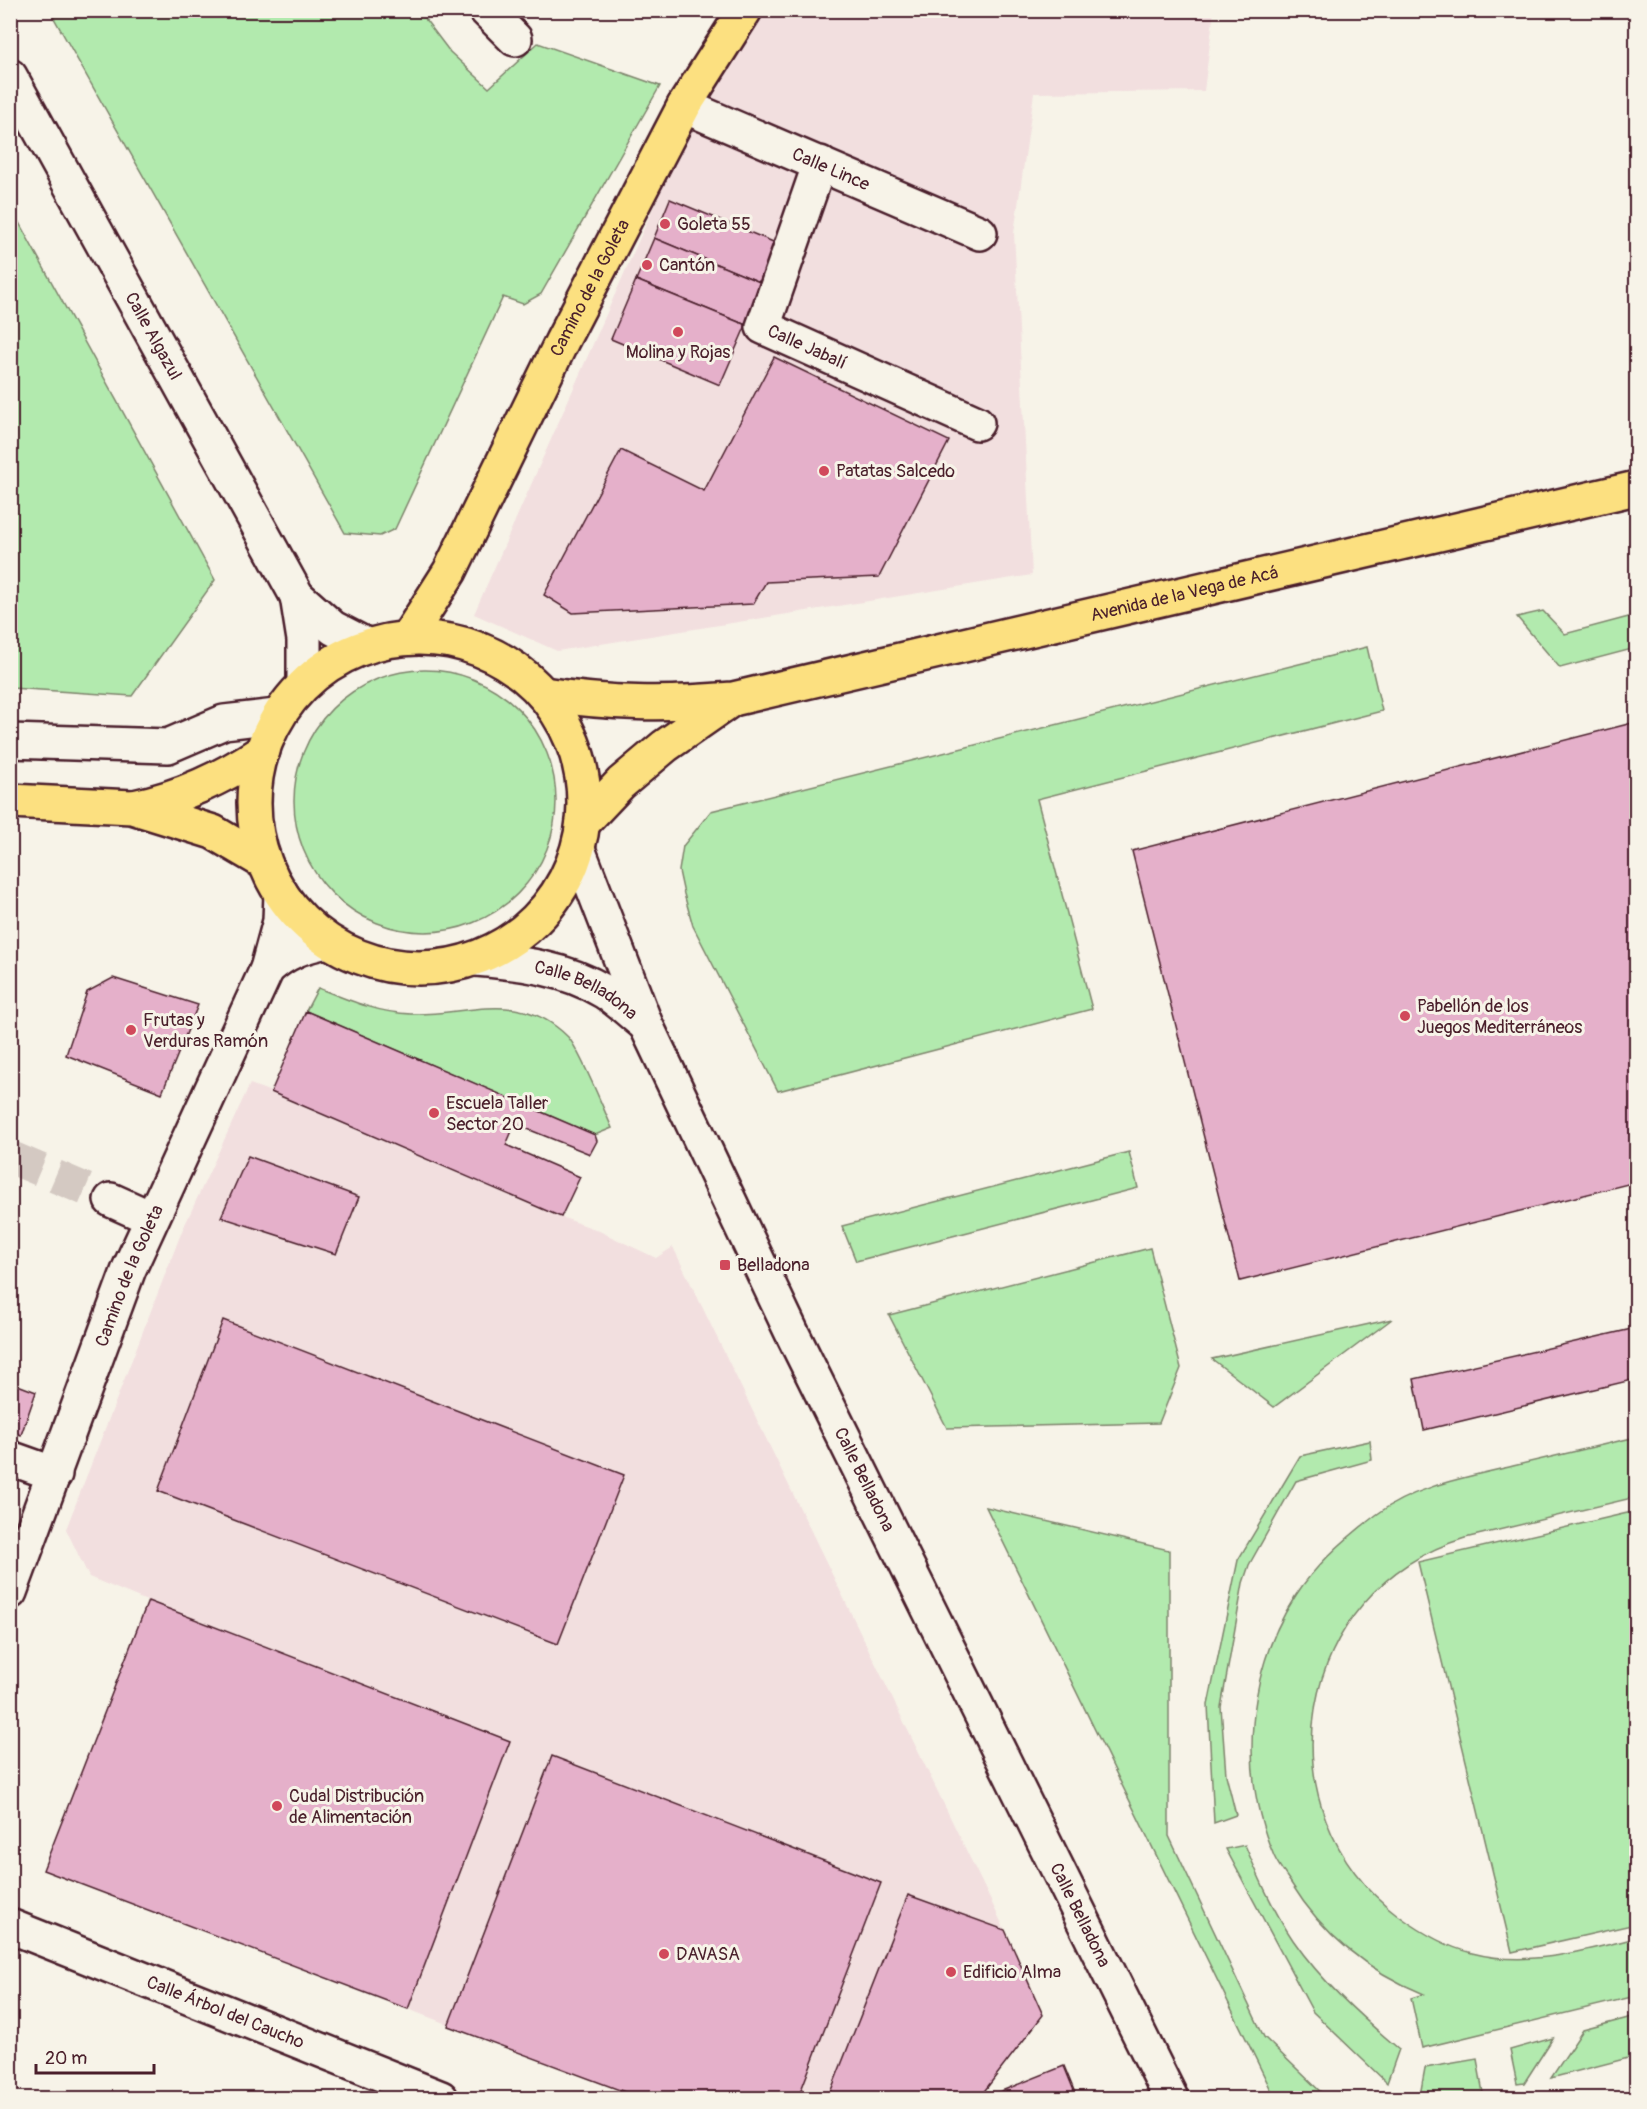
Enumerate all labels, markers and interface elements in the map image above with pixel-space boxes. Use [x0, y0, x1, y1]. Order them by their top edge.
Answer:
street label: Calle Lince [789, 142, 873, 196]
place label: Goleta 55 [677, 213, 751, 236]
street label: Camino de la Goleta [545, 215, 635, 360]
marker: Goleta 55 [658, 217, 672, 231]
place label: Cantón [659, 254, 715, 277]
marker: Cantón [640, 258, 654, 272]
street label: Calle Algazul [120, 288, 187, 384]
street label: Calle Jabalí [764, 319, 850, 375]
marker: Molina y Rojas [671, 325, 685, 339]
place label: Molina y Rojas [626, 341, 730, 364]
place label: Patatas Salcedo [836, 460, 955, 483]
marker: Patatas Salcedo [817, 464, 831, 478]
street label: Avenida de la Vega de Acá [1088, 560, 1280, 627]
street label: Calle Belladona [532, 955, 643, 1025]
place label: Pabellón de los Juegos Mediterráneos [1417, 995, 1582, 1039]
place label: Frutas y Verduras Ramón [143, 1009, 268, 1053]
marker: Pabellón de los Juegos Mediterráneos [1398, 1009, 1412, 1023]
marker: Frutas y Verduras Ramón [124, 1023, 138, 1037]
place label: Escuela Taller Sector 20 [446, 1092, 549, 1136]
marker: Escuela Taller Sector 20 [427, 1106, 441, 1120]
street label: Camino de la Goleta [90, 1201, 168, 1350]
place label: Belladona [737, 1254, 810, 1277]
marker: Belladona [718, 1258, 732, 1272]
street label: Calle Belladona [829, 1424, 900, 1535]
place label: Cudal Distribución de Alimentación [289, 1785, 424, 1829]
marker: Cudal Distribución de Alimentación [270, 1799, 284, 1813]
street label: Calle Belladona [1045, 1859, 1116, 1971]
place label: DAVASA [676, 1943, 740, 1966]
marker: DAVASA [657, 1947, 671, 1961]
place label: Edificio Alma [963, 1961, 1061, 1984]
marker: Edificio Alma [944, 1965, 958, 1979]
street label: Calle Árbol del Caucho [143, 1970, 308, 2054]
scale bar [36, 2037, 154, 2075]
text: 20 m [45, 2047, 87, 2070]

